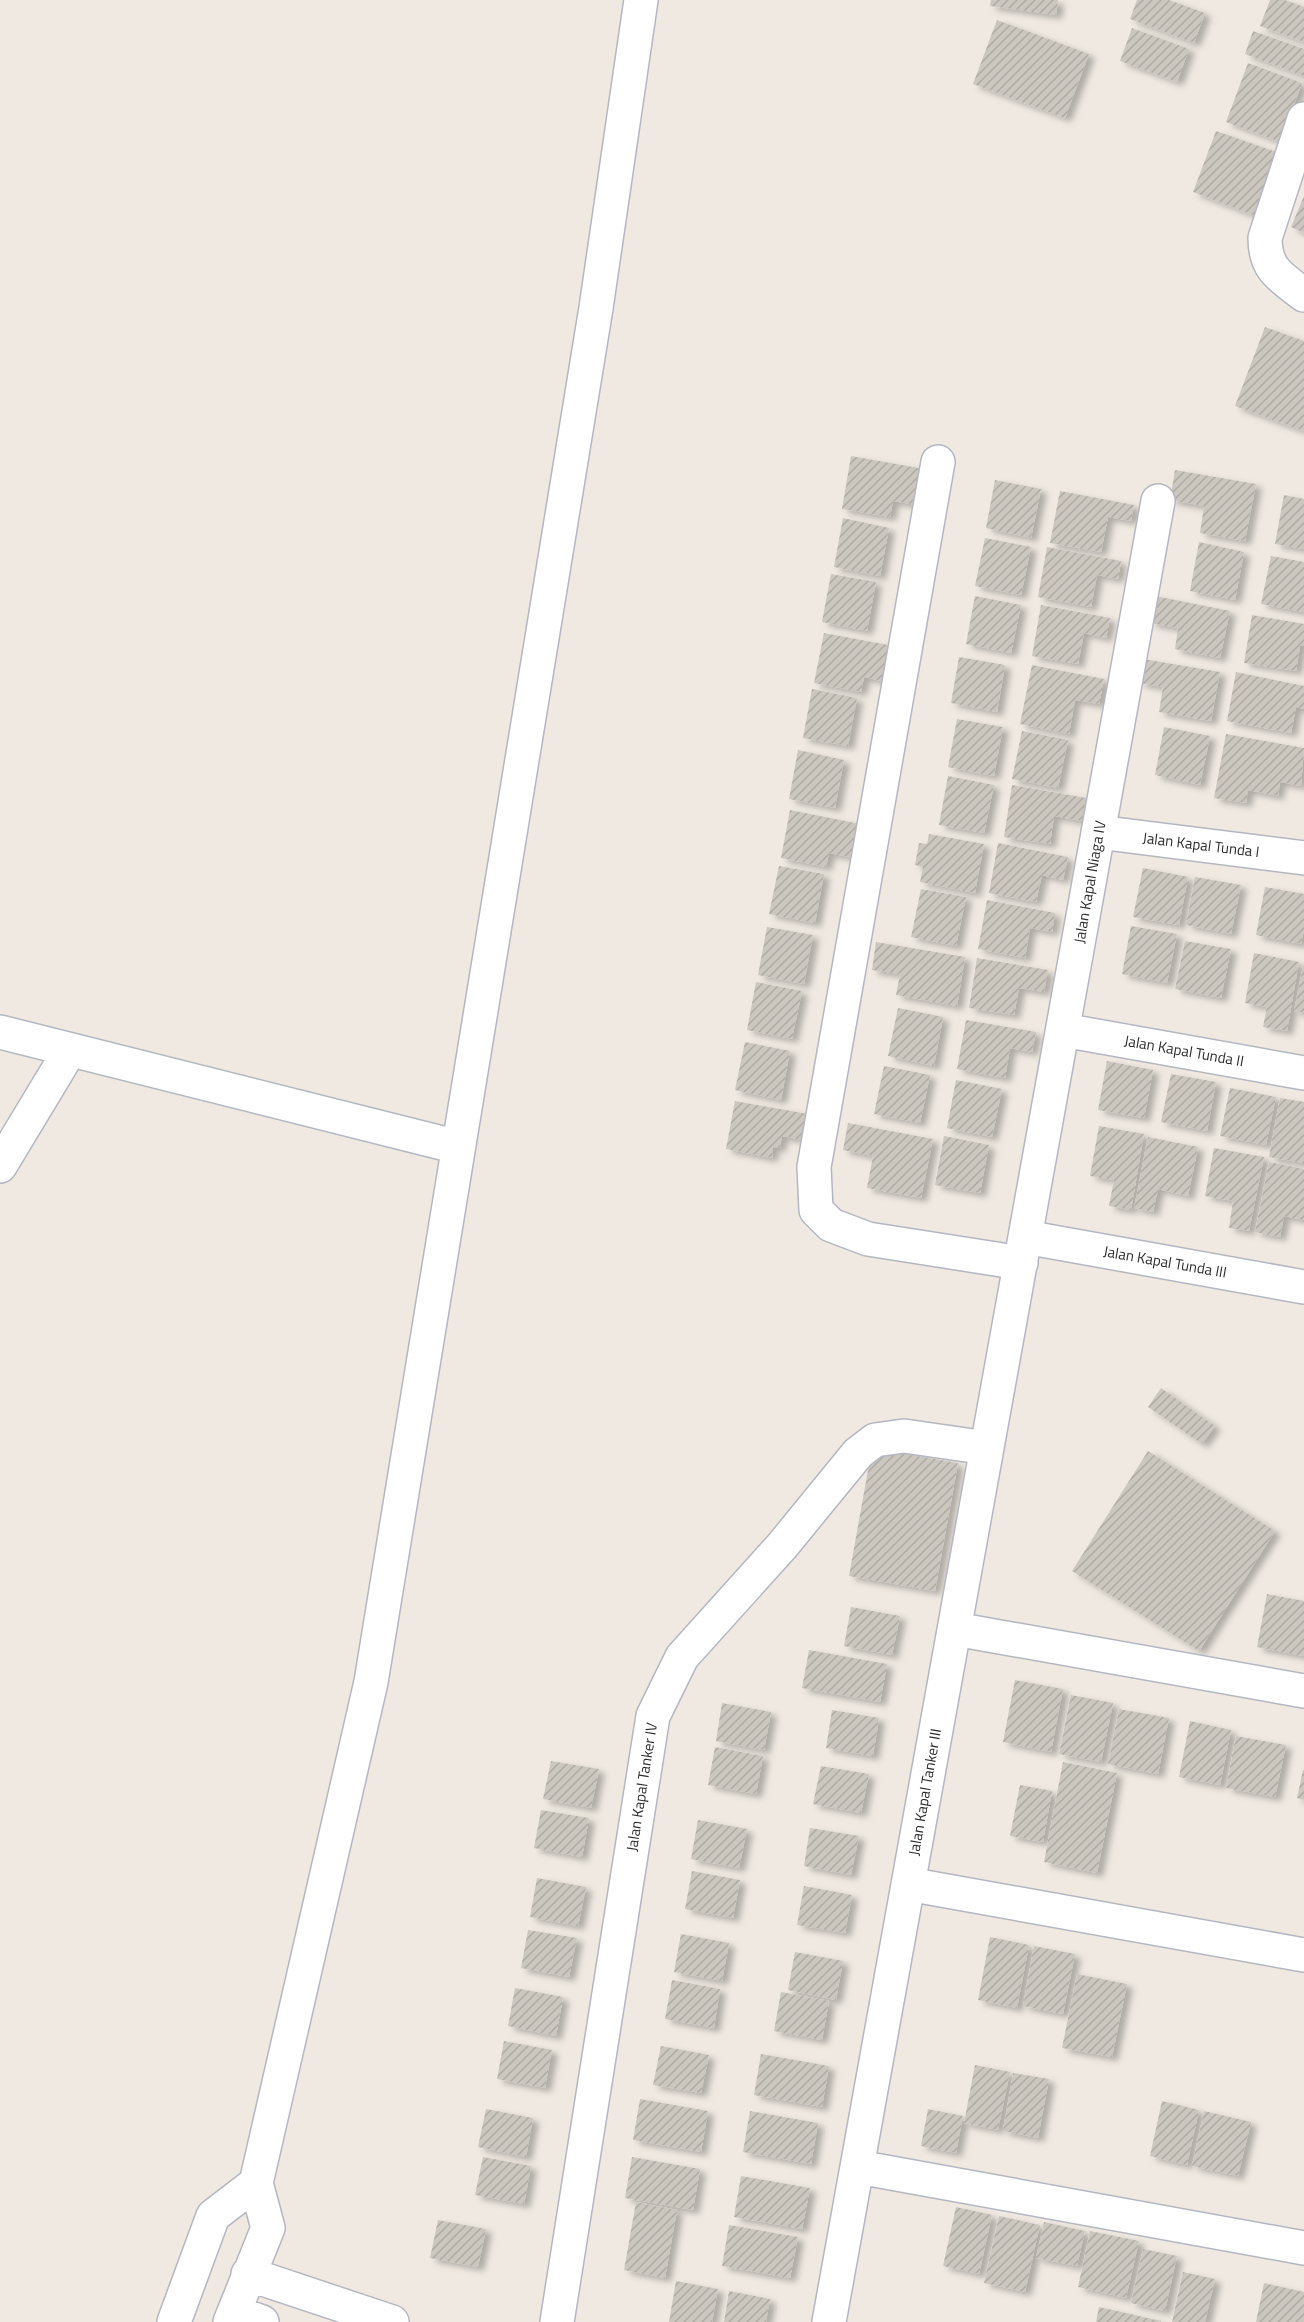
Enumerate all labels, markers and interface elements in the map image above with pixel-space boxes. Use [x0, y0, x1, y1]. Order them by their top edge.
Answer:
street label: Jalan Kapal Niaga IV [1067, 818, 1112, 945]
street label: Jalan Kapal Tunda I [1141, 826, 1261, 863]
street label: Jalan Kapal Tunda II [1122, 1029, 1246, 1072]
street label: Jalan Kapal Tunda III [1102, 1239, 1229, 1284]
street label: Jalan Kapal Tanker IV [620, 1721, 663, 1853]
street label: Jalan Kapal Tanker III [902, 1727, 947, 1857]

